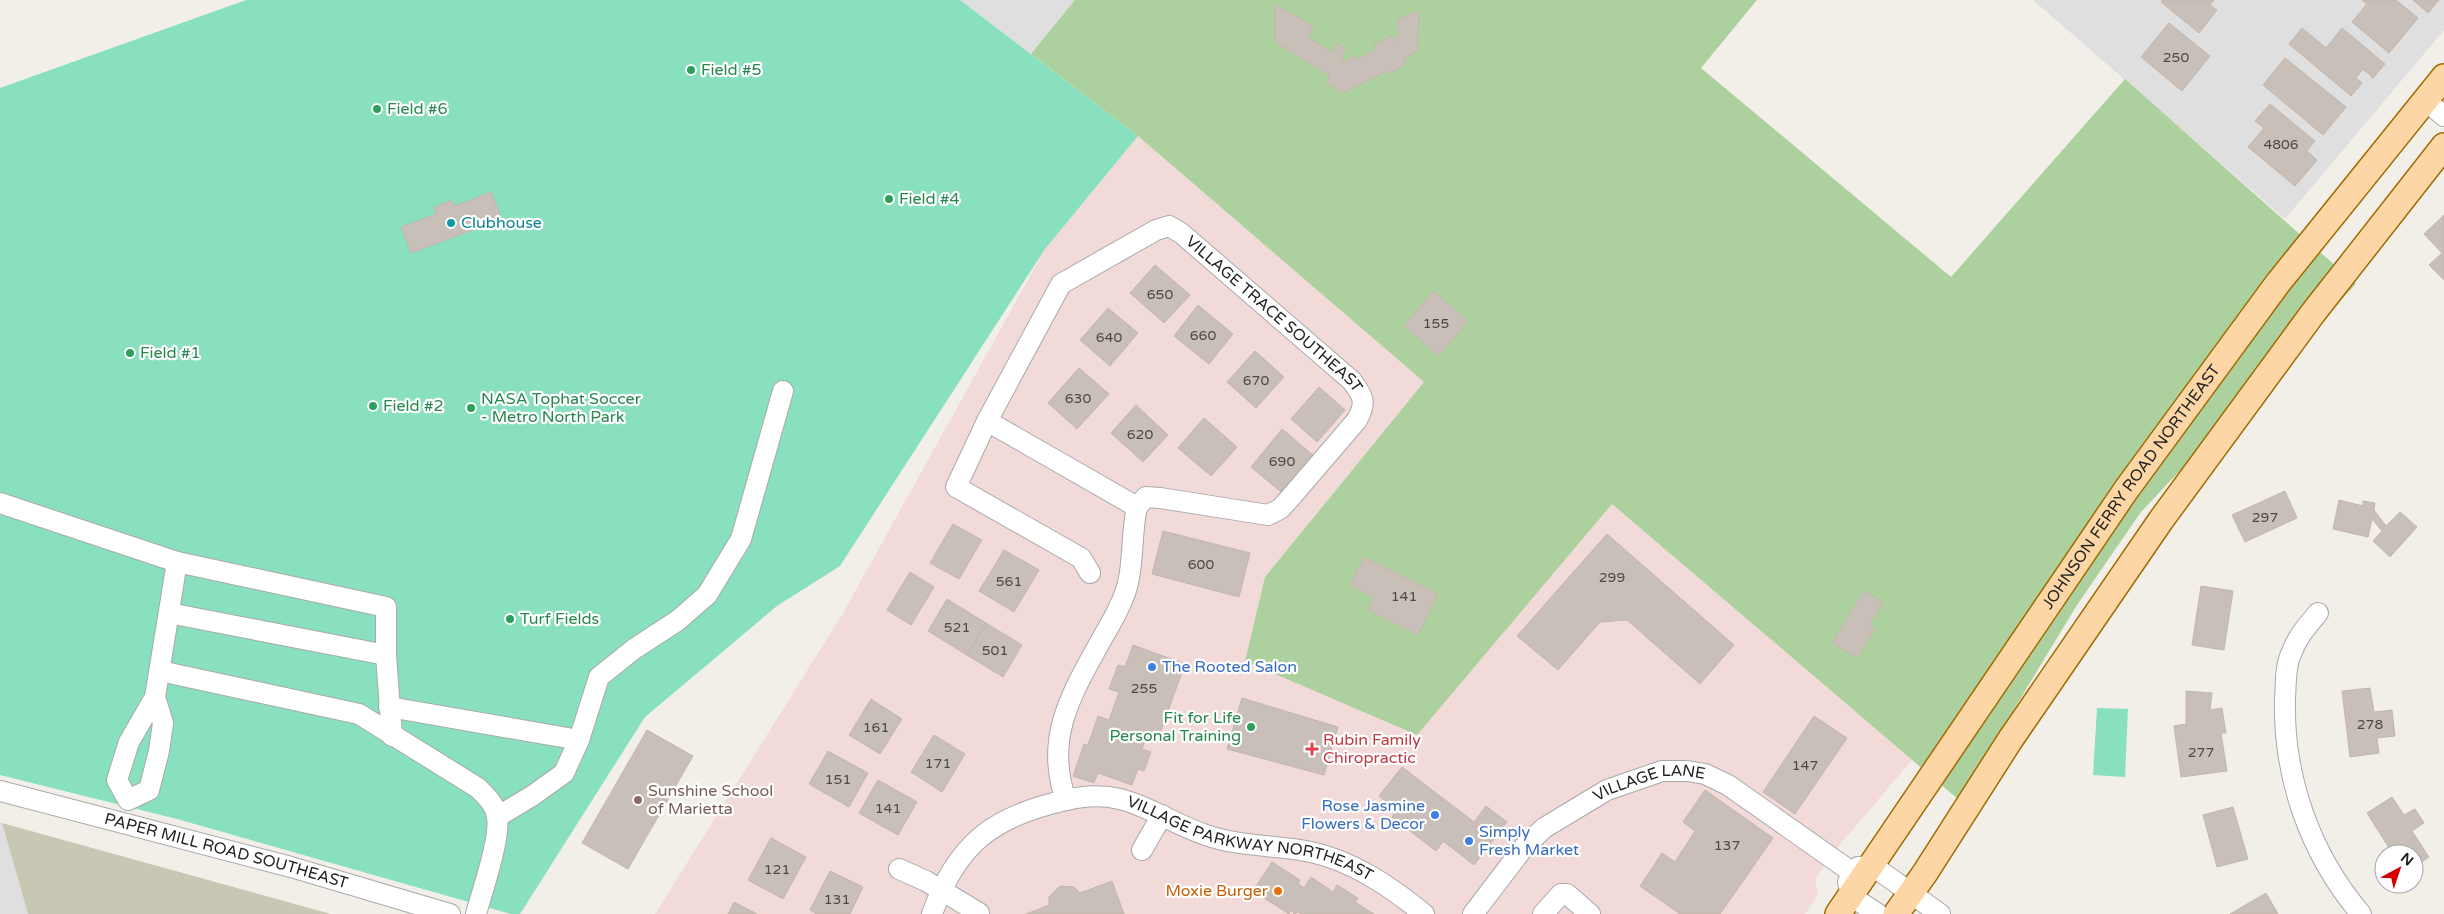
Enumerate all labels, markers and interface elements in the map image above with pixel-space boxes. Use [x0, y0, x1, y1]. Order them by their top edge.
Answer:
house number: 250 [2163, 49, 2189, 66]
place label: Field #5 [701, 60, 762, 80]
marker: Field #5 [685, 64, 697, 76]
place label: Field #6 [387, 99, 448, 119]
marker: Field #6 [371, 103, 383, 115]
house number: 4806 [2263, 136, 2299, 153]
place label: Field #4 [899, 189, 960, 209]
marker: Field #4 [883, 193, 895, 205]
place label: Clubhouse [461, 213, 542, 233]
marker: Clubhouse [445, 217, 457, 229]
street label: VILLAGE TRACE SOUTHEAST [1181, 231, 1367, 396]
house number: 650 [1147, 286, 1173, 303]
house number: 155 [1423, 315, 1449, 332]
house number: 660 [1190, 327, 1216, 344]
house number: 640 [1096, 329, 1122, 346]
place label: Field #1 [140, 343, 201, 363]
marker: Field #1 [124, 347, 136, 359]
street label: JOHNSON FERRY ROAD NORTHEAST [2038, 361, 2225, 613]
house number: 670 [1243, 372, 1269, 389]
place label: NASA Tophat Soccer - Metro North Park [481, 389, 642, 427]
house number: 630 [1065, 390, 1091, 407]
place label: Field #2 [383, 396, 444, 416]
marker: Field #2 [367, 400, 379, 412]
marker: NASA Tophat Soccer - Metro North Park [465, 402, 477, 414]
house number: 620 [1127, 426, 1153, 443]
house number: 690 [1269, 453, 1295, 470]
house number: 297 [2252, 509, 2278, 526]
house number: 600 [1188, 556, 1214, 573]
house number: 299 [1599, 569, 1625, 586]
house number: 561 [996, 573, 1022, 590]
house number: 141 [1391, 588, 1417, 605]
place label: Turf Fields [520, 609, 599, 629]
marker: Turf Fields [504, 613, 516, 625]
house number: 521 [944, 619, 970, 636]
house number: 501 [982, 642, 1008, 659]
place label: The Rooted Salon [1162, 657, 1297, 677]
marker: The Rooted Salon [1146, 661, 1158, 673]
house number: 255 [1131, 680, 1157, 697]
place label: Fit for Life Personal Training [1110, 708, 1241, 746]
house number: 278 [2357, 716, 2383, 733]
house number: 161 [863, 719, 889, 736]
marker: Fit for Life Personal Training [1245, 721, 1257, 733]
place label: Rubin Family Chiropractic [1323, 730, 1421, 768]
marker: Rubin Family Chiropractic [1305, 742, 1319, 756]
house number: 277 [2188, 744, 2214, 761]
house number: 171 [925, 755, 951, 772]
house number: 147 [1792, 757, 1818, 774]
street label: VILLAGE LANE [1590, 760, 1707, 806]
house number: 151 [825, 771, 851, 788]
place label: Sunshine School of Marietta [648, 781, 773, 819]
street label: VILLAGE PARKWAY NORTHEAST [1124, 791, 1377, 886]
marker: Sunshine School of Marietta [632, 794, 644, 806]
place label: Rose Jasmine Flowers & Decor [1301, 796, 1426, 834]
house number: 141 [875, 800, 901, 817]
street label: PAPER MILL ROAD SOUTHEAST [102, 809, 351, 893]
marker: Rose Jasmine Flowers & Decor [1429, 809, 1441, 821]
place label: Simply Fresh Market [1479, 822, 1579, 860]
marker: Simply Fresh Market [1463, 835, 1475, 847]
house number: 137 [1714, 837, 1740, 854]
north arrow [2374, 844, 2424, 894]
text: N [2397, 849, 2417, 870]
house number: 121 [764, 861, 790, 878]
place label: Moxie Burger [1166, 881, 1269, 901]
marker: Moxie Burger [1272, 885, 1284, 897]
house number: 131 [824, 891, 850, 908]

